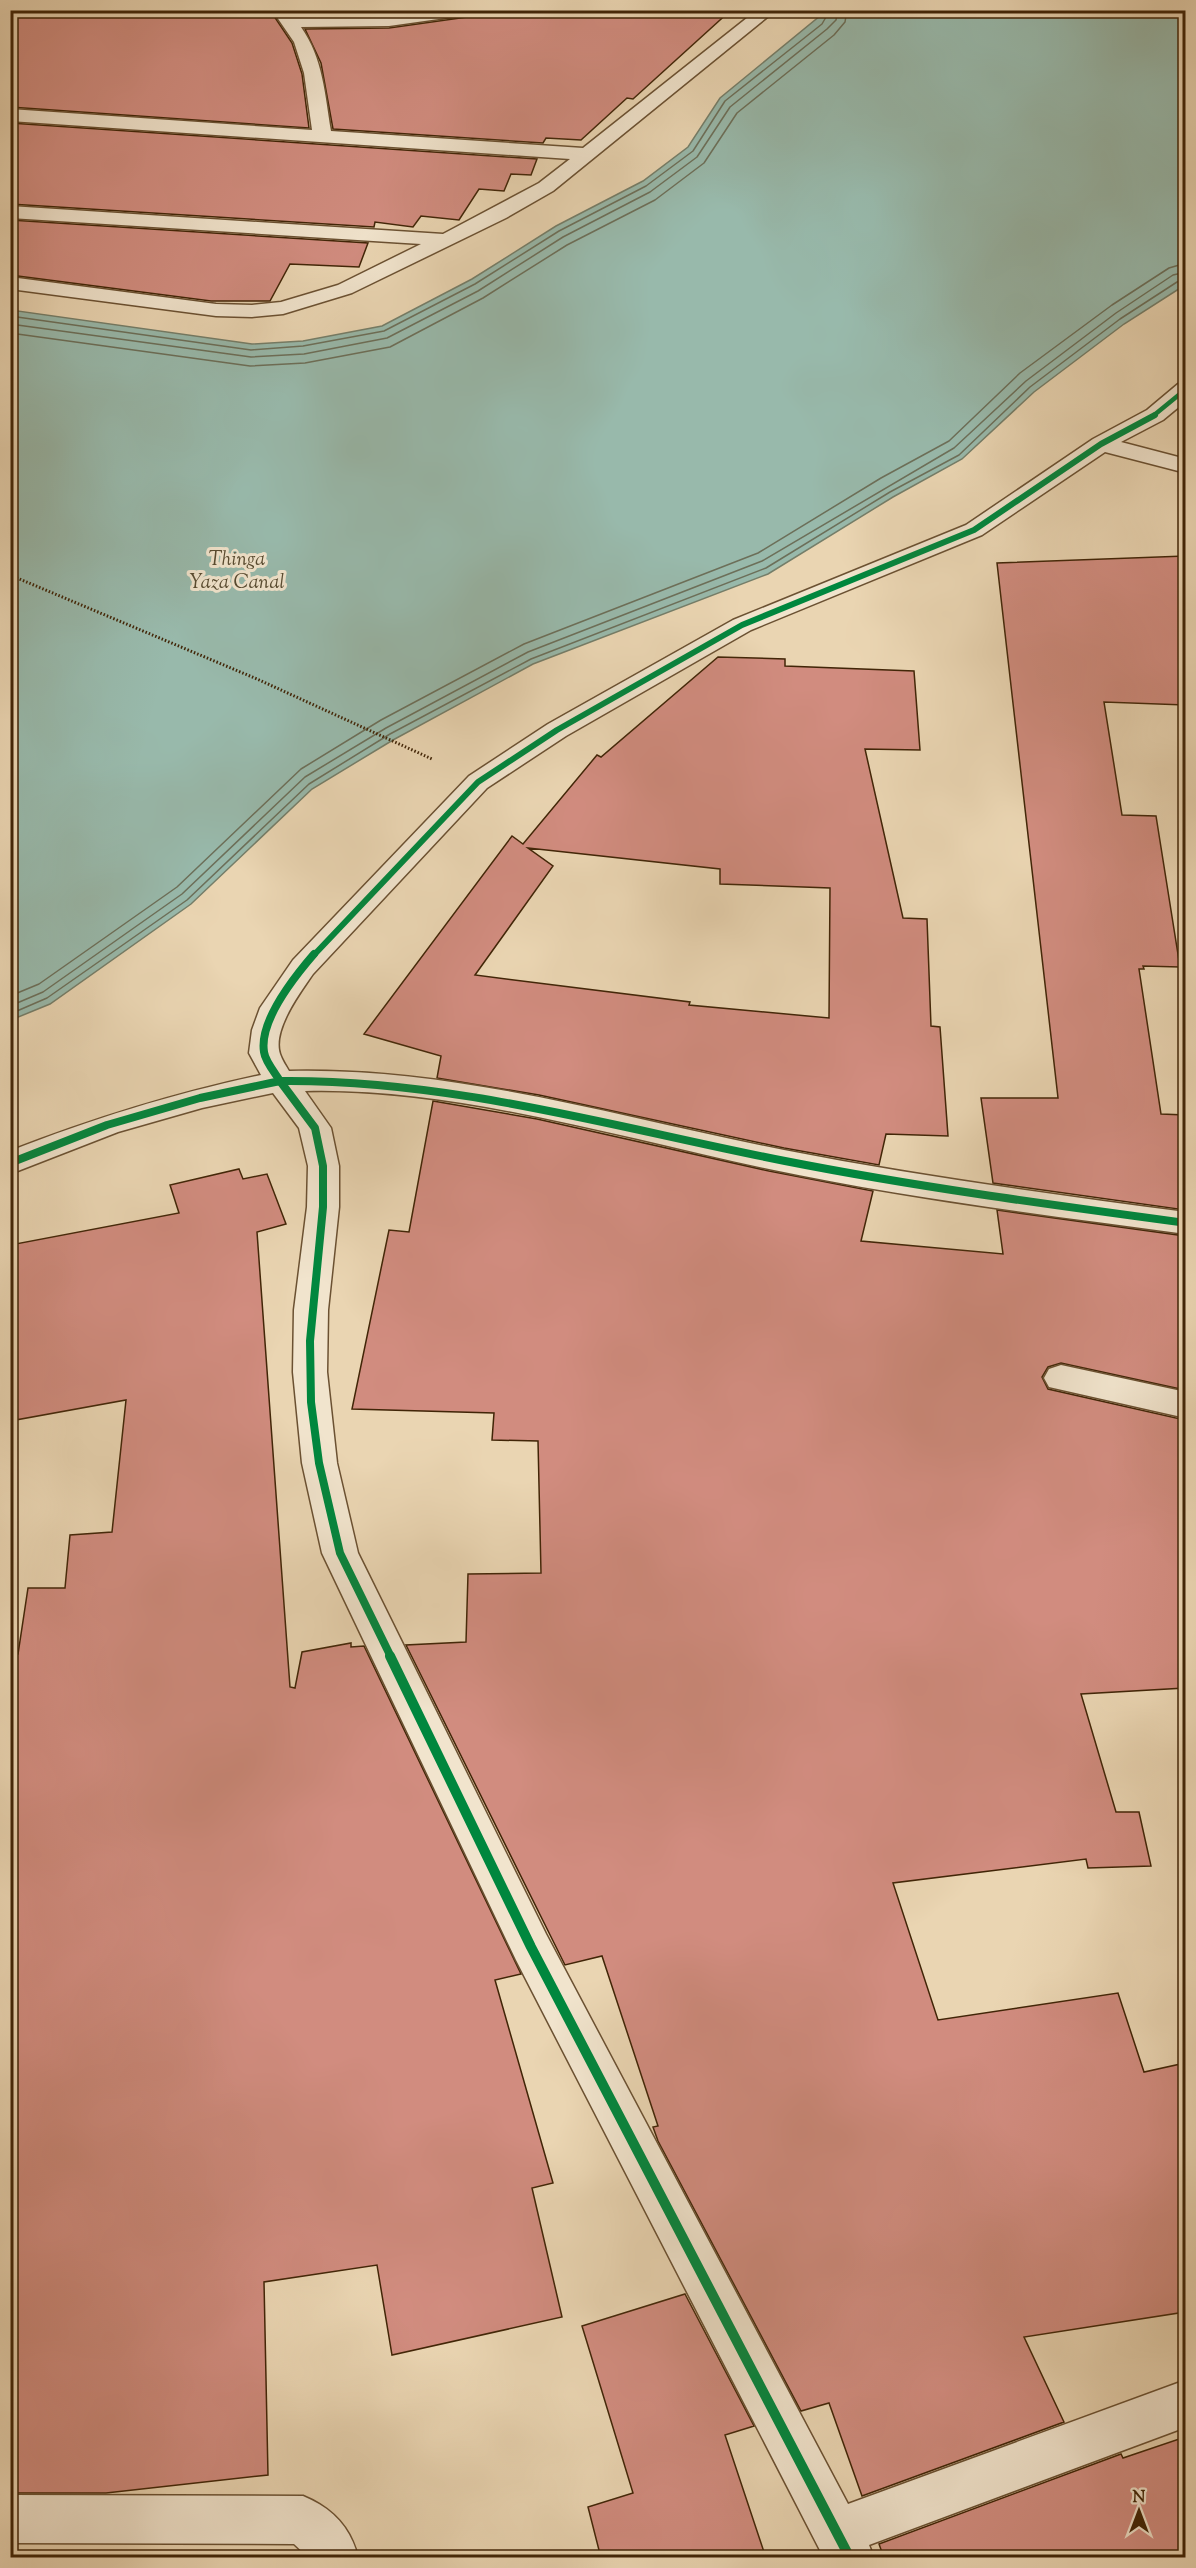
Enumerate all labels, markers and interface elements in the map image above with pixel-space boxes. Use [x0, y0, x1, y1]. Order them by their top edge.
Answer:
water label: Thinga Yaza Canal [189, 546, 285, 598]
north arrow [1109, 2481, 1169, 2541]
text: N [1133, 2487, 1146, 2510]

